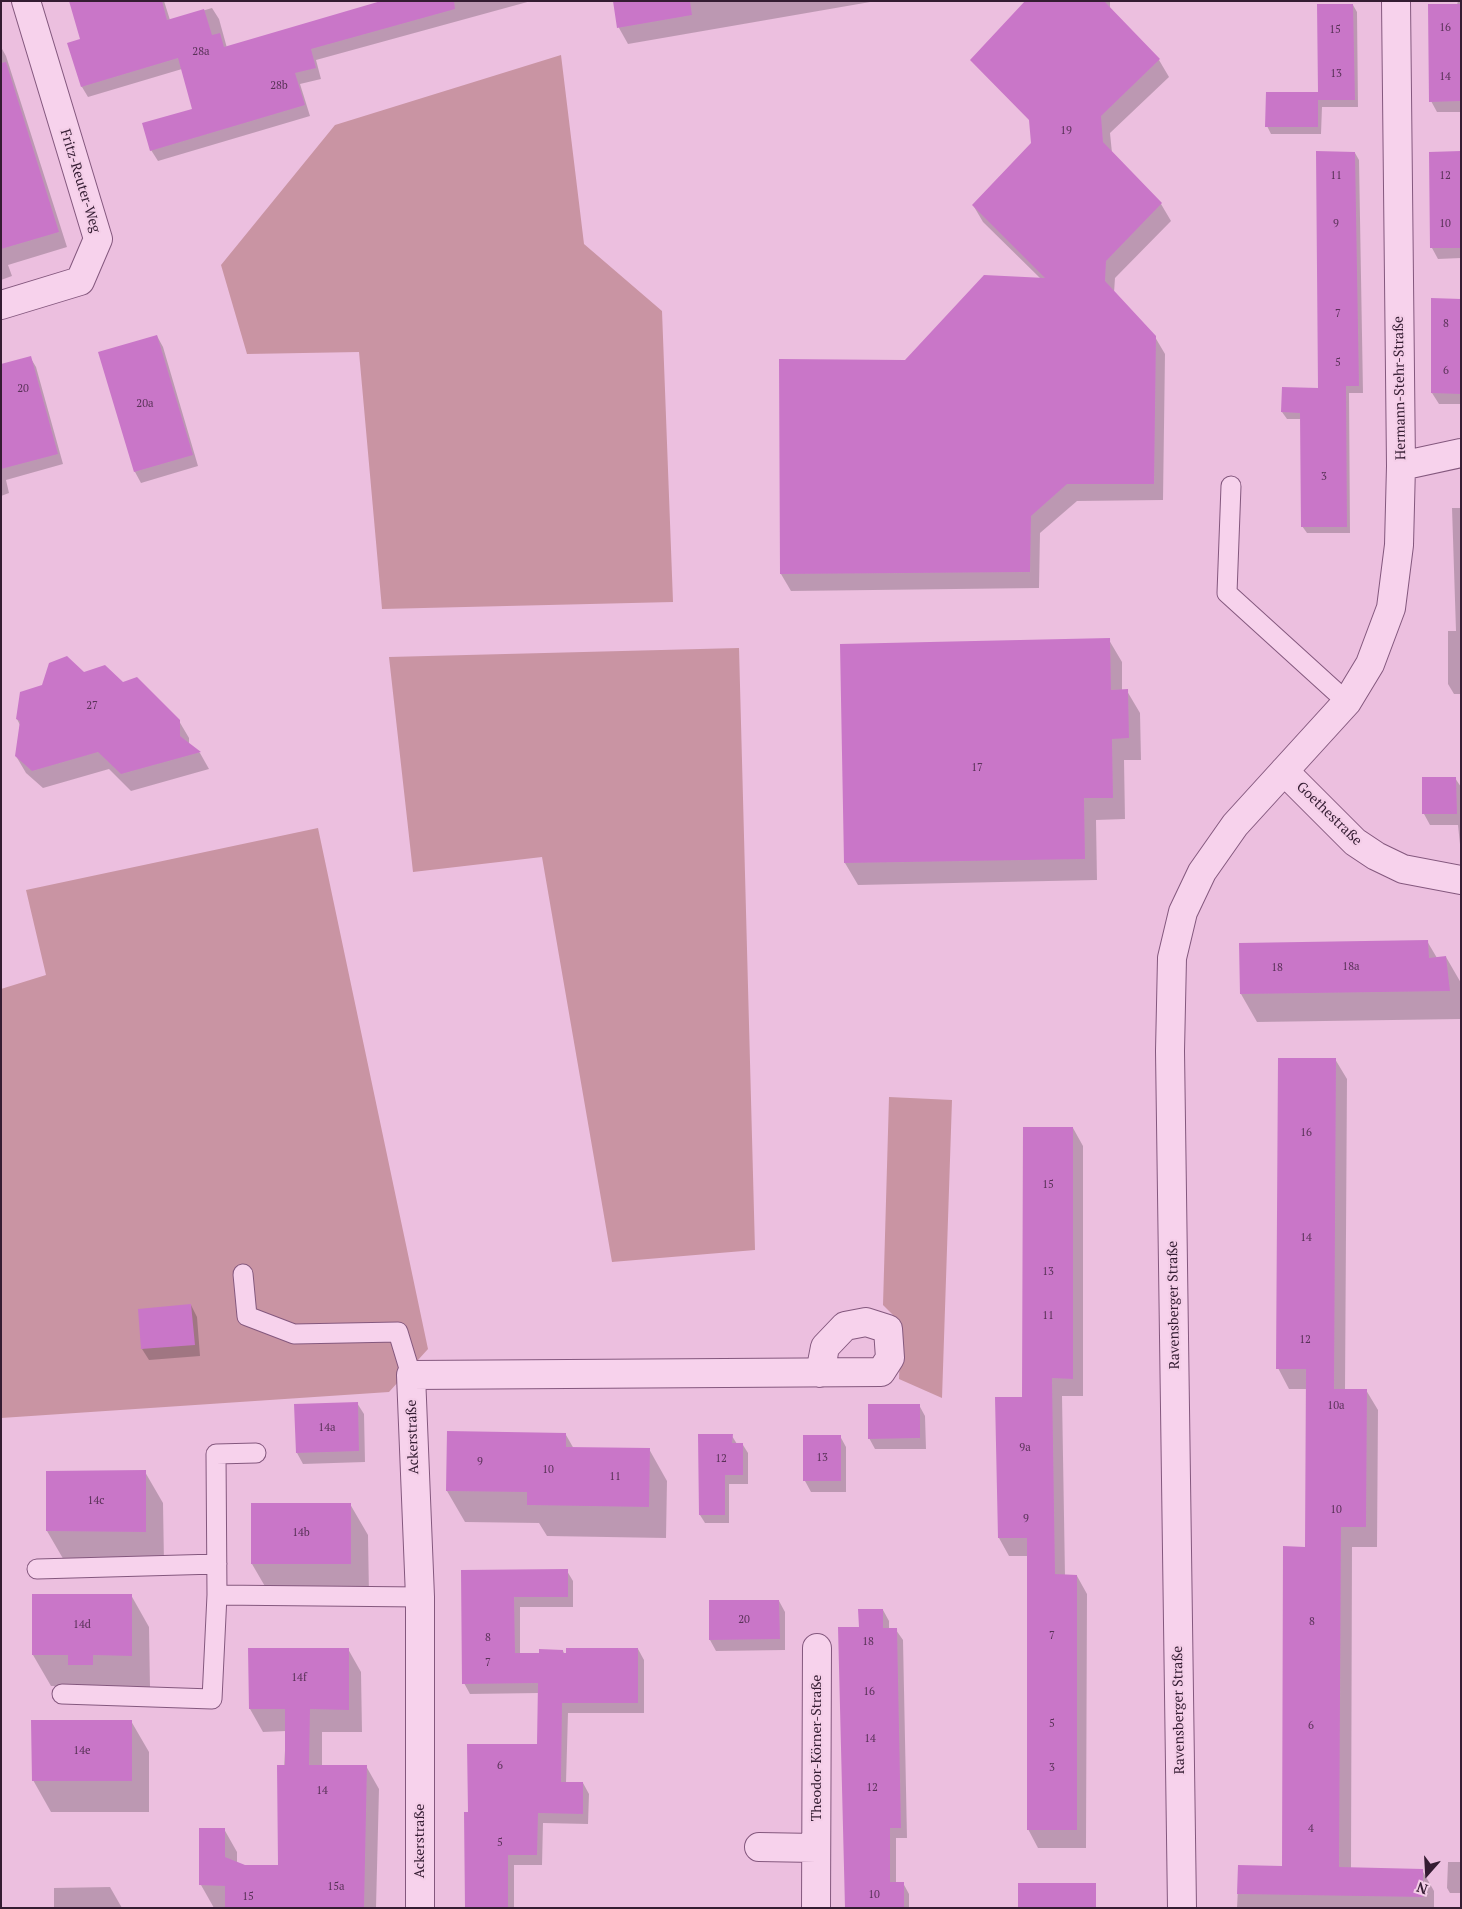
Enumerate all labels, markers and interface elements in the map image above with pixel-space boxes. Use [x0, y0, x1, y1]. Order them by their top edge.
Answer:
house number: 16 [1439, 21, 1451, 35]
house number: 15 [1329, 23, 1341, 37]
house number: 28a [192, 45, 210, 59]
house number: 13 [1330, 67, 1342, 81]
house number: 14 [1439, 70, 1451, 84]
house number: 28b [270, 79, 288, 93]
house number: 19 [1060, 124, 1072, 138]
street label: Fritz-Reuter-Weg [56, 127, 104, 235]
house number: 11 [1330, 169, 1342, 183]
house number: 12 [1439, 169, 1451, 183]
house number: 9 [1333, 217, 1339, 231]
house number: 10 [1439, 217, 1451, 231]
house number: 7 [1335, 307, 1341, 321]
street label: Hermann-Stehr-Straße [1390, 316, 1410, 460]
house number: 8 [1443, 317, 1449, 331]
house number: 5 [1335, 356, 1341, 370]
house number: 6 [1443, 364, 1449, 378]
house number: 20 [17, 382, 29, 396]
house number: 20a [136, 397, 154, 411]
house number: 3 [1321, 470, 1327, 484]
house number: 27 [86, 699, 98, 713]
house number: 17 [971, 761, 983, 775]
street label: Goethestraße [1293, 779, 1365, 849]
house number: 18a [1342, 960, 1360, 974]
house number: 18 [1271, 961, 1283, 975]
house number: 16 [1300, 1126, 1312, 1140]
house number: 15 [1042, 1178, 1054, 1192]
house number: 14 [1300, 1231, 1312, 1245]
street label: Ravensberger Straße [1164, 1241, 1184, 1369]
house number: 13 [1042, 1265, 1054, 1279]
house number: 11 [1042, 1309, 1054, 1323]
house number: 12 [1299, 1333, 1311, 1347]
street label: Ackerstraße [403, 1399, 423, 1475]
house number: 10a [1327, 1399, 1345, 1413]
house number: 14a [318, 1421, 336, 1435]
house number: 9a [1019, 1441, 1031, 1455]
house number: 13 [816, 1451, 828, 1465]
house number: 12 [715, 1452, 727, 1466]
house number: 9 [477, 1455, 483, 1469]
house number: 10 [542, 1463, 554, 1477]
house number: 11 [609, 1470, 621, 1484]
house number: 14c [88, 1494, 104, 1508]
house number: 10 [1330, 1503, 1342, 1517]
house number: 9 [1023, 1512, 1029, 1526]
house number: 14b [292, 1526, 310, 1540]
house number: 20 [738, 1613, 750, 1627]
house number: 8 [1309, 1615, 1315, 1629]
house number: 14d [73, 1618, 91, 1632]
house number: 7 [1049, 1629, 1055, 1643]
house number: 8 [485, 1631, 491, 1645]
house number: 18 [862, 1635, 874, 1649]
street label: Ravensberger Straße [1169, 1646, 1189, 1774]
house number: 7 [485, 1656, 491, 1670]
house number: 14f [291, 1671, 307, 1685]
street label: Theodor-Körner-Straße [809, 1675, 825, 1821]
house number: 16 [863, 1685, 875, 1699]
house number: 5 [1049, 1717, 1055, 1731]
house number: 6 [1308, 1719, 1314, 1733]
house number: 14 [864, 1732, 876, 1746]
house number: 14e [73, 1744, 91, 1758]
house number: 6 [497, 1759, 503, 1773]
house number: 3 [1049, 1761, 1055, 1775]
house number: 12 [866, 1781, 878, 1795]
house number: 14 [316, 1784, 328, 1798]
street label: Ackerstraße [412, 1804, 428, 1878]
house number: 4 [1308, 1822, 1314, 1836]
house number: 5 [497, 1836, 503, 1850]
north arrow [1402, 1849, 1452, 1899]
text: N [1414, 1878, 1430, 1899]
house number: 15a [327, 1880, 345, 1894]
house number: 10 [868, 1888, 880, 1902]
house number: 15 [242, 1890, 254, 1904]

